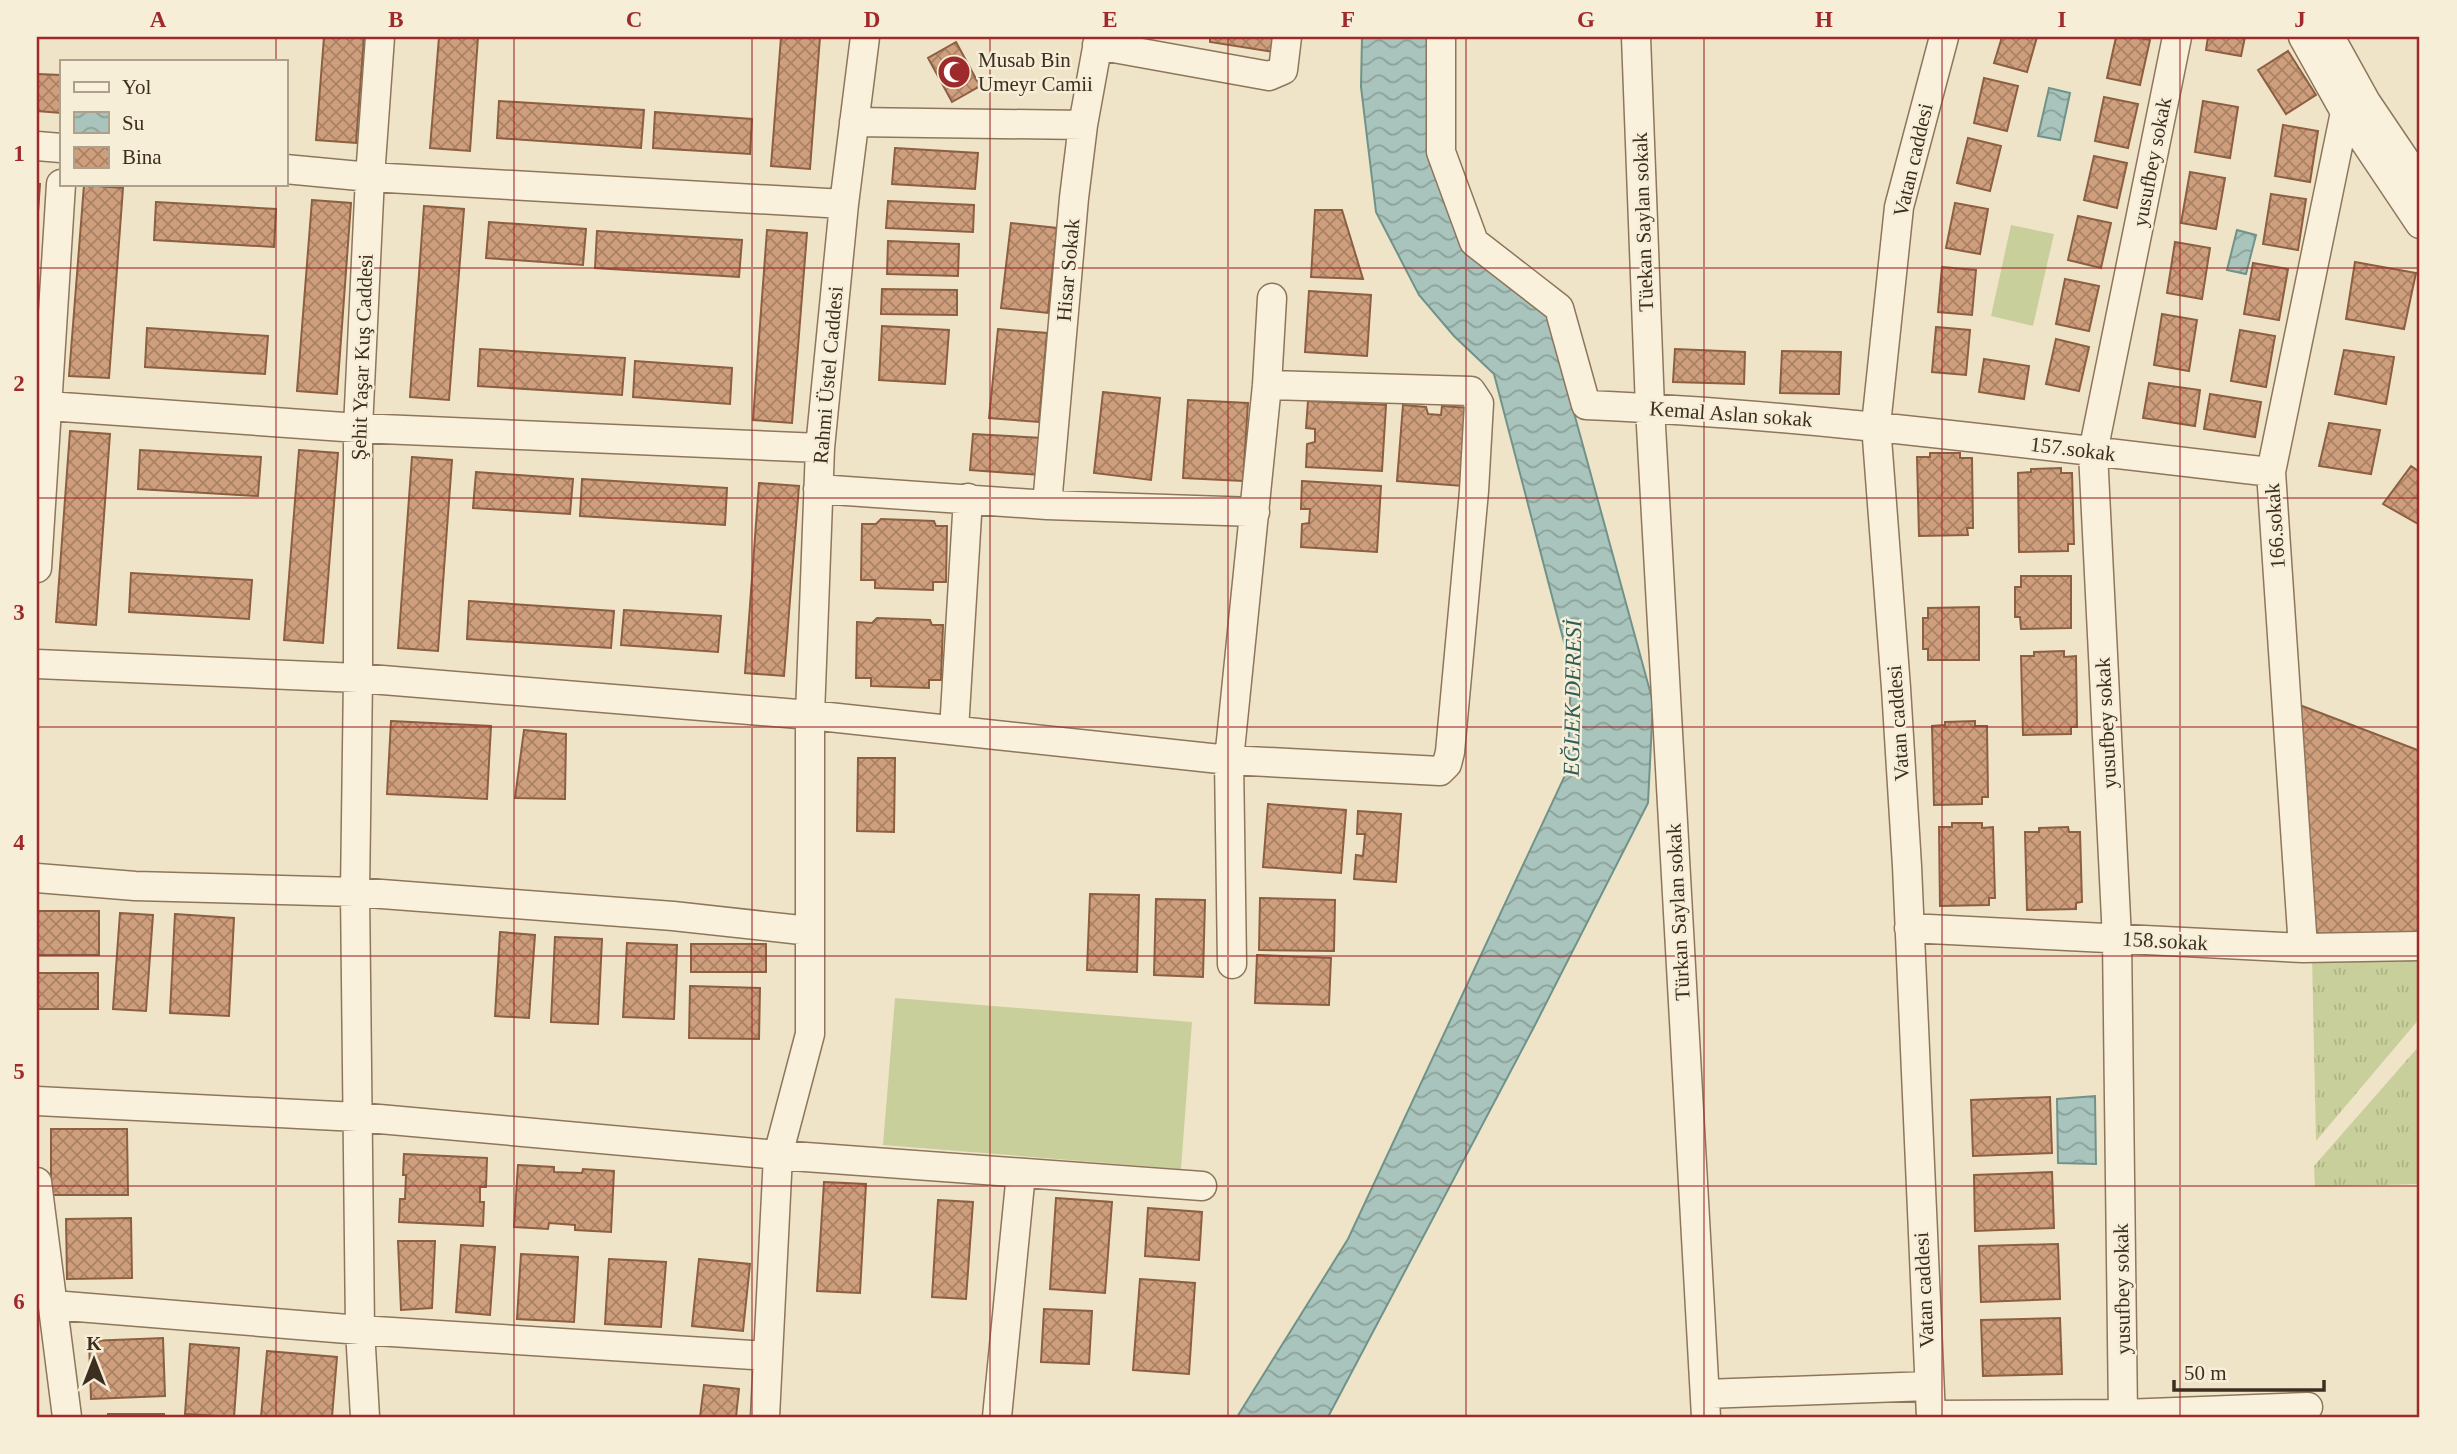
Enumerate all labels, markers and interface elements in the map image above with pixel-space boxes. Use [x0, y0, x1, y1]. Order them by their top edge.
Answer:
text: A [150, 7, 167, 32]
text: B [388, 7, 404, 32]
text: C [626, 7, 642, 32]
text: D [864, 7, 880, 32]
text: E [1102, 7, 1118, 32]
text: F [1341, 7, 1355, 32]
text: G [1577, 7, 1595, 32]
text: H [1815, 7, 1833, 32]
text: I [2058, 7, 2067, 32]
text: J [2294, 7, 2306, 32]
place label: Musab Bin Umeyr Camii [978, 48, 1093, 96]
mosque icon: Musab Bin Umeyr Camii [935, 53, 973, 91]
legend [60, 60, 287, 186]
text: Yol [122, 75, 152, 99]
street label: yusufbey sokak [2128, 95, 2176, 229]
street label: Vatan caddesi [1888, 101, 1938, 219]
text: Su [122, 111, 145, 135]
street label: Tüekan Saylan sokak [1628, 131, 1658, 312]
text: 1 [13, 141, 25, 166]
text: Bina [122, 145, 162, 169]
street label: Hisar Sokak [1052, 217, 1084, 322]
street label: Şehit Yaşar Kuş Caddesi [346, 253, 378, 461]
street label: Rahmi Üstel Caddesi [808, 285, 848, 465]
text: 2 [13, 371, 25, 396]
street label: Kemal Aslan sokak [1649, 396, 1814, 432]
street label: 157.sokak [2029, 432, 2118, 466]
street label: 166.sokak [2260, 482, 2290, 570]
text: 3 [13, 600, 25, 625]
water label: EĞLEK DERESİ [1559, 618, 1586, 777]
street label: yusufbey sokak [2091, 656, 2121, 789]
street label: Vatan caddesi [1882, 664, 1914, 782]
street label: Türkan Saylan sokak [1661, 822, 1695, 1001]
text: 4 [13, 830, 25, 855]
street label: 158.sokak [2122, 927, 2209, 955]
text: 5 [13, 1059, 25, 1084]
street label: yusufbey sokak [2109, 1223, 2135, 1355]
street label: Vatan caddesi [1909, 1231, 1939, 1349]
text: 6 [13, 1289, 25, 1314]
north arrow [60, 1324, 130, 1394]
text: K [87, 1333, 102, 1354]
scale bar [2174, 1349, 2324, 1393]
text: 50 m [2184, 1361, 2227, 1385]

